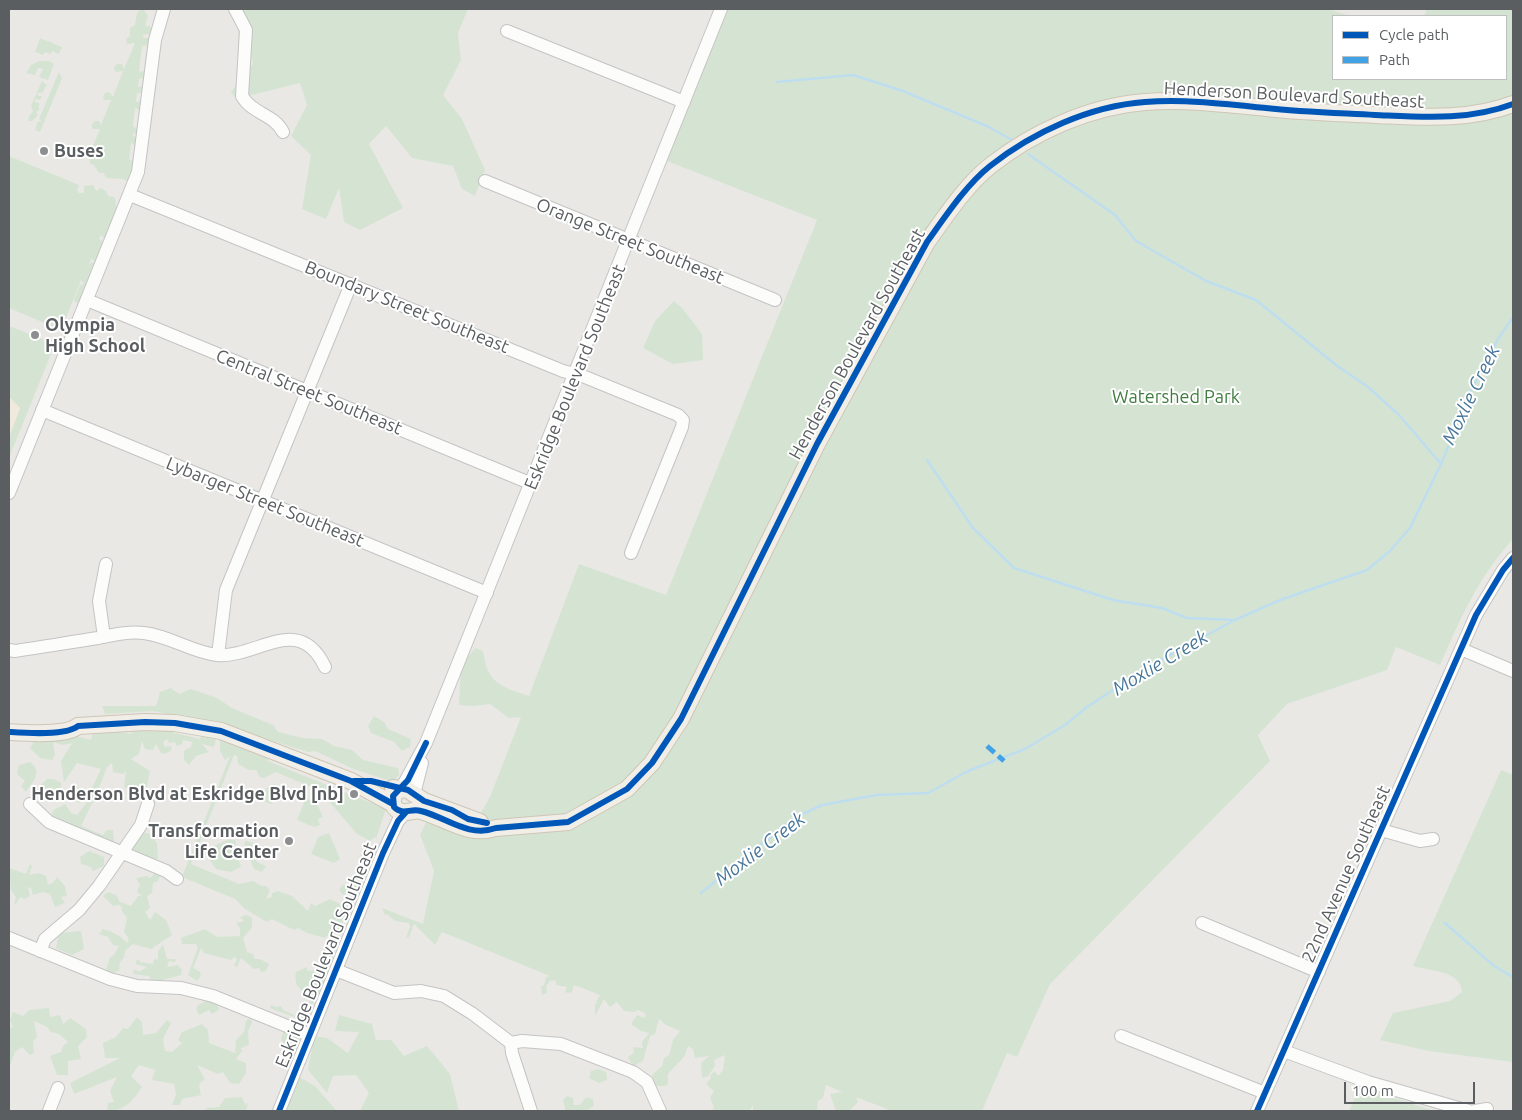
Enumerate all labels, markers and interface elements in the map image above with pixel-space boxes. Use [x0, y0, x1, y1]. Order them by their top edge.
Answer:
legend [1332, 15, 1507, 80]
text: Cycle path [1379, 26, 1449, 43]
text: Path [1379, 51, 1410, 68]
street label: Henderson Boulevard Southeast [1163, 77, 1425, 113]
place label: Buses [54, 140, 104, 162]
marker: Buses [38, 145, 50, 157]
street label: Orange Street Southeast [533, 193, 727, 289]
street label: Henderson Boulevard Southeast [784, 225, 930, 463]
street label: Boundary Street Southeast [302, 256, 512, 358]
street label: Eskridge Boulevard Southeast [520, 261, 630, 493]
place label: Olympia High School [45, 314, 145, 356]
marker: Olympia High School [29, 329, 41, 341]
water label: Moxlie Creek [1437, 342, 1505, 448]
street label: Central Street Southeast [213, 345, 405, 439]
park label: Watershed Park [1112, 386, 1240, 408]
street label: Lybarger Street Southeast [163, 452, 367, 552]
water label: Moxlie Creek [1108, 626, 1212, 700]
street label: 22nd Avenue Southeast [1297, 782, 1395, 966]
place label: Henderson Blvd at Eskridge Blvd [nb] [31, 783, 344, 805]
marker: Henderson Blvd at Eskridge Blvd [nb] [348, 788, 360, 800]
water label: Moxlie Creek [710, 808, 810, 890]
place label: Transformation Life Center [148, 820, 279, 862]
marker: Transformation Life Center [283, 835, 295, 847]
street label: Eskridge Boulevard Southeast [271, 839, 381, 1071]
scale bar [1347, 1072, 1478, 1104]
text: 100 m [1352, 1082, 1394, 1099]

